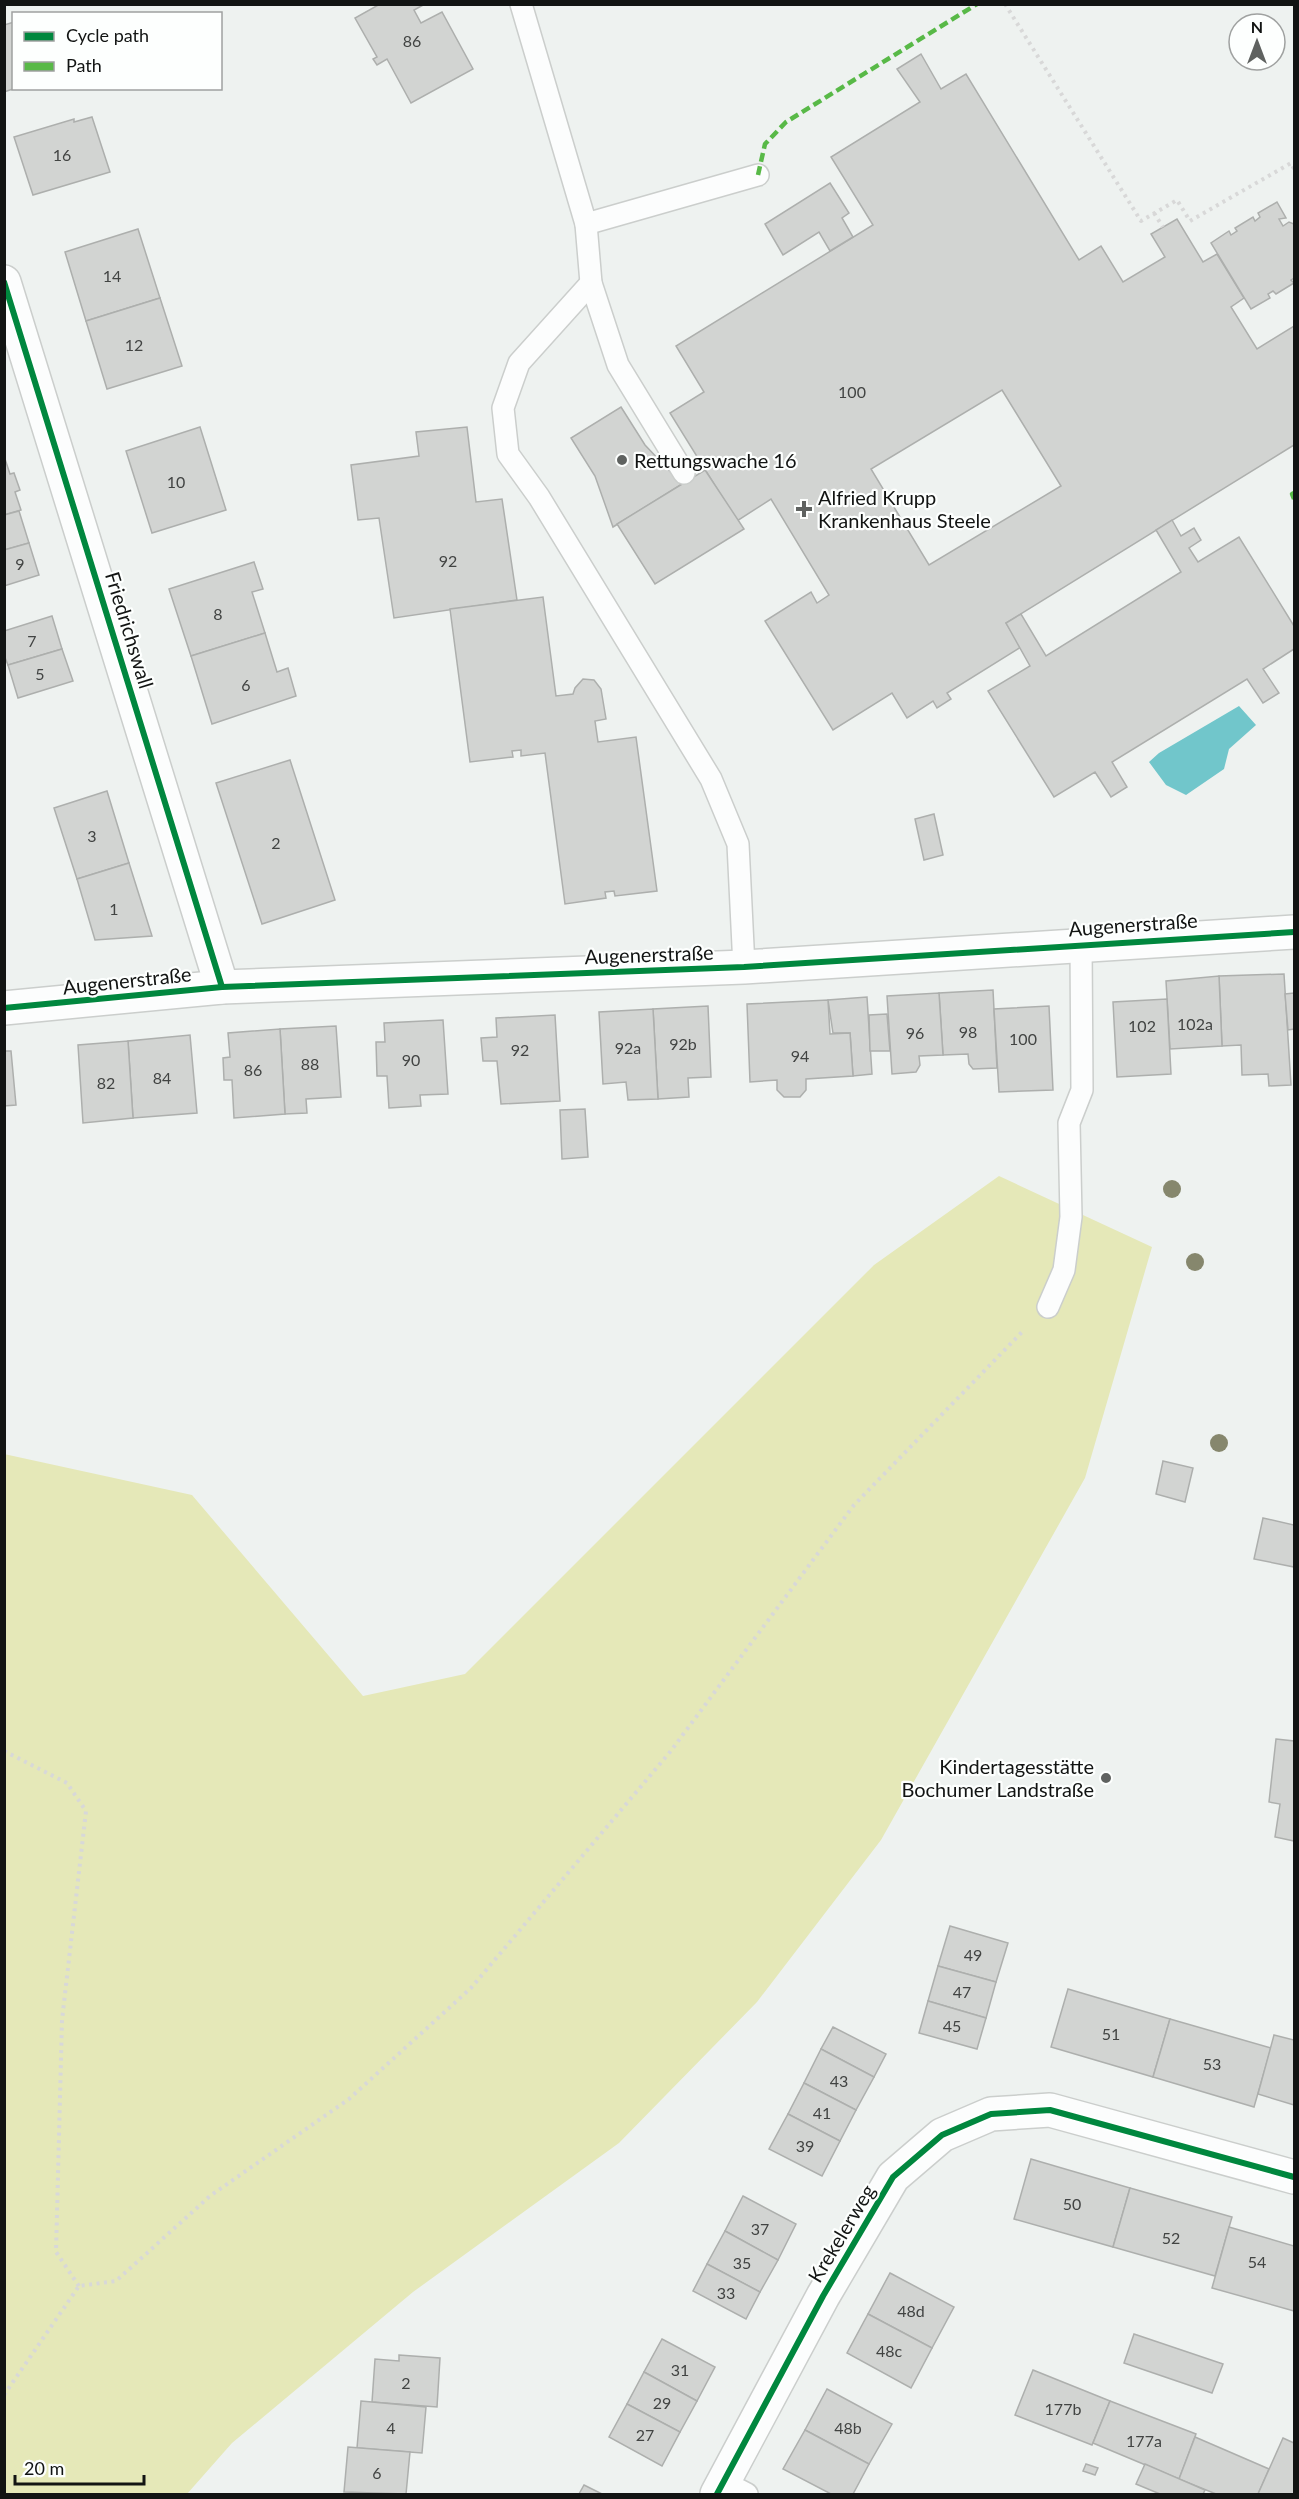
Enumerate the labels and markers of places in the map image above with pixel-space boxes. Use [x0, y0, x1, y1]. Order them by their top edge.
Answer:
place label: Rettungswache 16 [634, 448, 797, 472]
marker: Rettungswache 16 [615, 453, 629, 467]
place label: Alfried Krupp Krankenhaus Steele [818, 485, 991, 532]
marker: Alfried Krupp Krankenhaus Steele [795, 500, 813, 518]
place label: Kindertagesstätte Bochumer Landstraße [901, 1754, 1094, 1801]
marker: Kindertagesstätte Bochumer Landstraße [1099, 1771, 1113, 1785]

